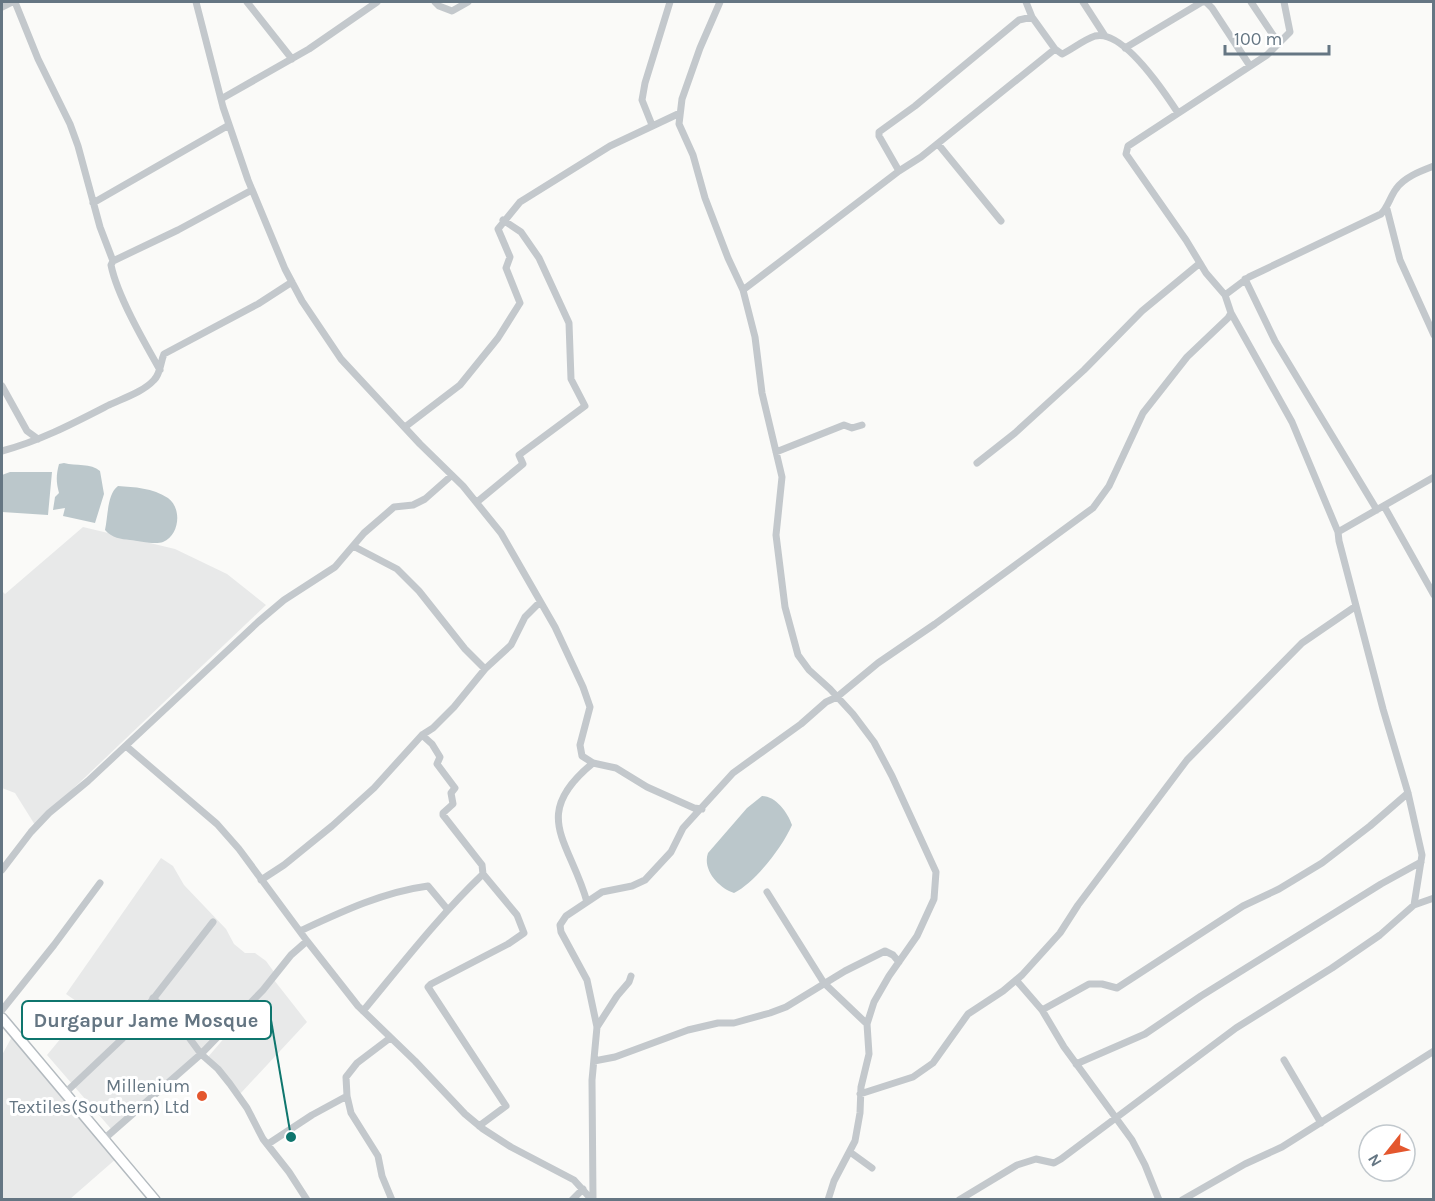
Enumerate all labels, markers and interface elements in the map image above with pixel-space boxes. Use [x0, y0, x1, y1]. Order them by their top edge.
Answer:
scale bar [1225, 18, 1328, 56]
text: 100 m [1234, 28, 1282, 50]
callout: Durgapur Jame Mosque [22, 1001, 271, 1039]
text: Durgapur Jame Mosque [34, 1009, 258, 1032]
place label: Millenium Textiles(Southern) Ltd [9, 1075, 190, 1118]
marker: Millenium Textiles(Southern) Ltd [195, 1089, 209, 1103]
north arrow [1357, 1123, 1417, 1183]
text: N [1363, 1151, 1386, 1170]

